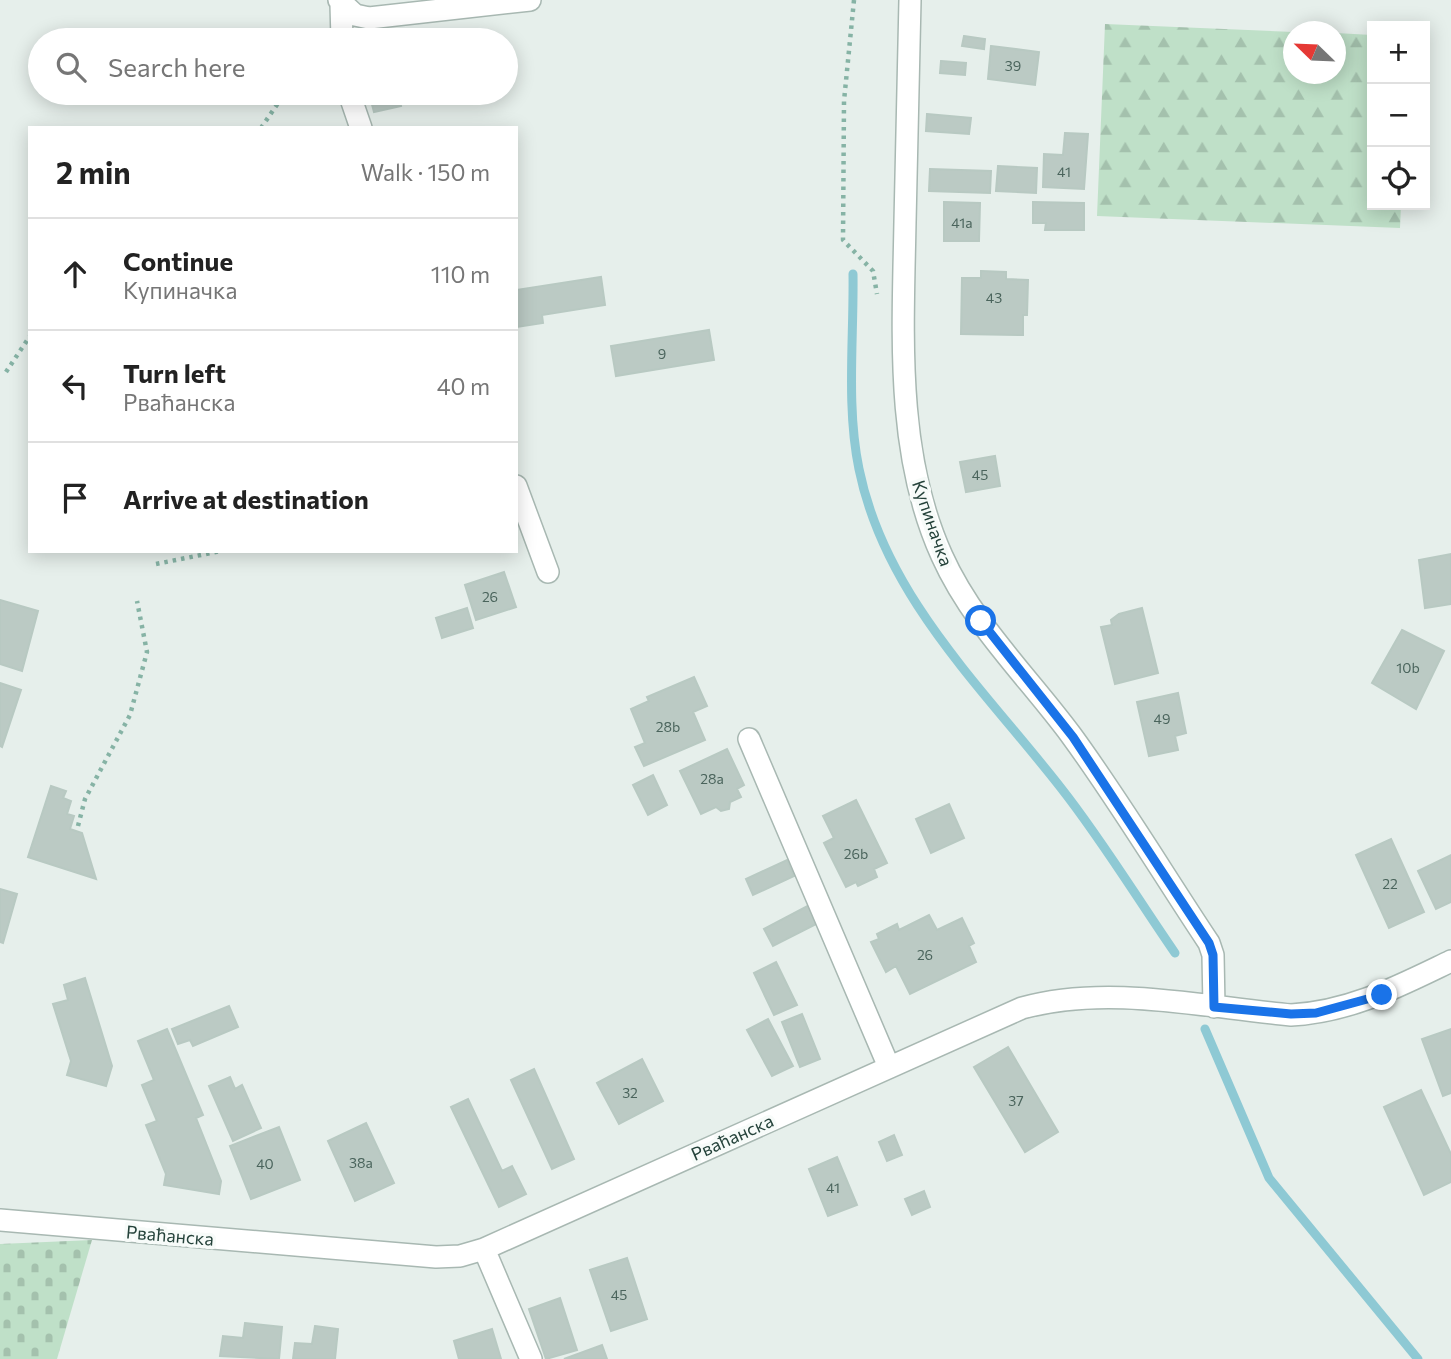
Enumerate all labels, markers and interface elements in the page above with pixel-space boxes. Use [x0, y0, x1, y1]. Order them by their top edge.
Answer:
north arrow [1283, 21, 1346, 84]
map controls [1367, 21, 1430, 210]
button: + [1367, 21, 1430, 84]
search box [28, 28, 518, 105]
icon: search [52, 48, 90, 86]
text: Search here [108, 51, 246, 82]
house number: 39 [1005, 57, 1021, 74]
button: − [1367, 84, 1430, 147]
button: locate [1367, 147, 1430, 210]
text: 2 min [56, 153, 131, 190]
text: Walk · 150 m [361, 158, 490, 186]
house number: 41 [1057, 163, 1071, 180]
house number: 41a [951, 214, 973, 231]
text: Continue [123, 245, 233, 276]
icon: ahead [56, 255, 94, 293]
text: 110 m [431, 260, 490, 288]
text: Купиначка [123, 276, 237, 304]
house number: 43 [986, 289, 1002, 306]
house number: 9 [658, 345, 666, 362]
text: Turn left [123, 357, 226, 388]
icon: left [56, 367, 94, 405]
text: 40 m [437, 372, 490, 400]
text: Рваћанска [123, 388, 235, 416]
house number: 45 [972, 466, 988, 483]
street label: Купиначка [908, 477, 958, 569]
icon: arrive [56, 479, 94, 517]
text: Arrive at destination [123, 483, 369, 514]
house number: 26 [482, 588, 498, 605]
route start [965, 605, 996, 636]
house number: 10b [1396, 659, 1420, 676]
house number: 49 [1154, 710, 1170, 727]
house number: 28b [656, 718, 680, 735]
house number: 28a [700, 770, 724, 787]
house number: 26b [844, 845, 868, 862]
house number: 22 [1382, 875, 1398, 892]
house number: 26 [917, 946, 933, 963]
route end [1366, 979, 1397, 1010]
house number: 32 [622, 1084, 638, 1101]
house number: 37 [1008, 1092, 1024, 1109]
street label: Рваћанска [687, 1109, 777, 1165]
house number: 38a [349, 1154, 373, 1171]
house number: 40 [256, 1155, 274, 1172]
house number: 41 [826, 1179, 840, 1196]
street label: Рваћанска [125, 1220, 215, 1250]
house number: 45 [611, 1286, 627, 1303]

